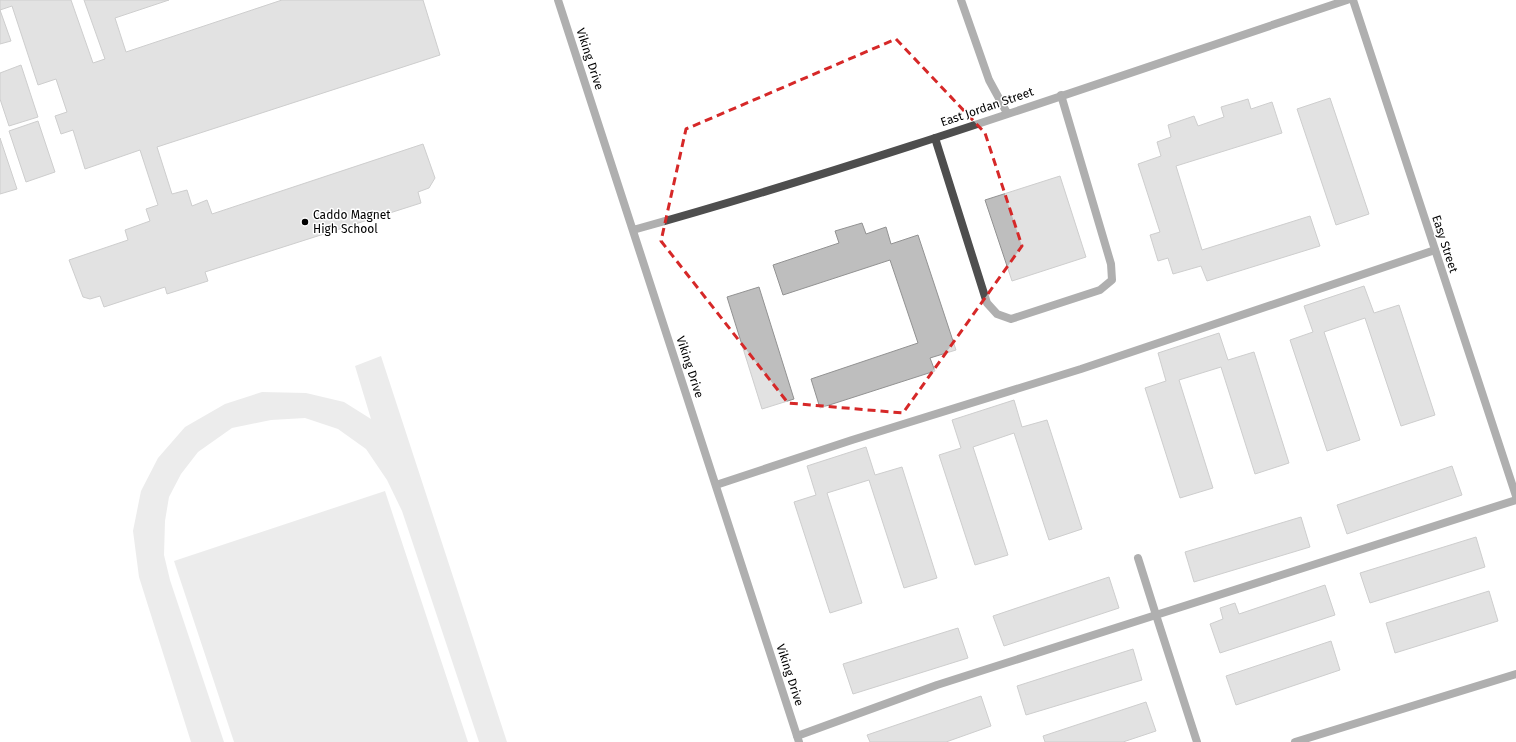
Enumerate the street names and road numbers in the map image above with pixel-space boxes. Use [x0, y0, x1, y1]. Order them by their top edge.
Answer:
street label: Viking Drive [573, 26, 607, 92]
street label: East Jordan Street [939, 84, 1036, 129]
street label: Easy Street [1429, 213, 1461, 275]
street label: Viking Drive [673, 334, 707, 400]
street label: Viking Drive [773, 642, 807, 708]

